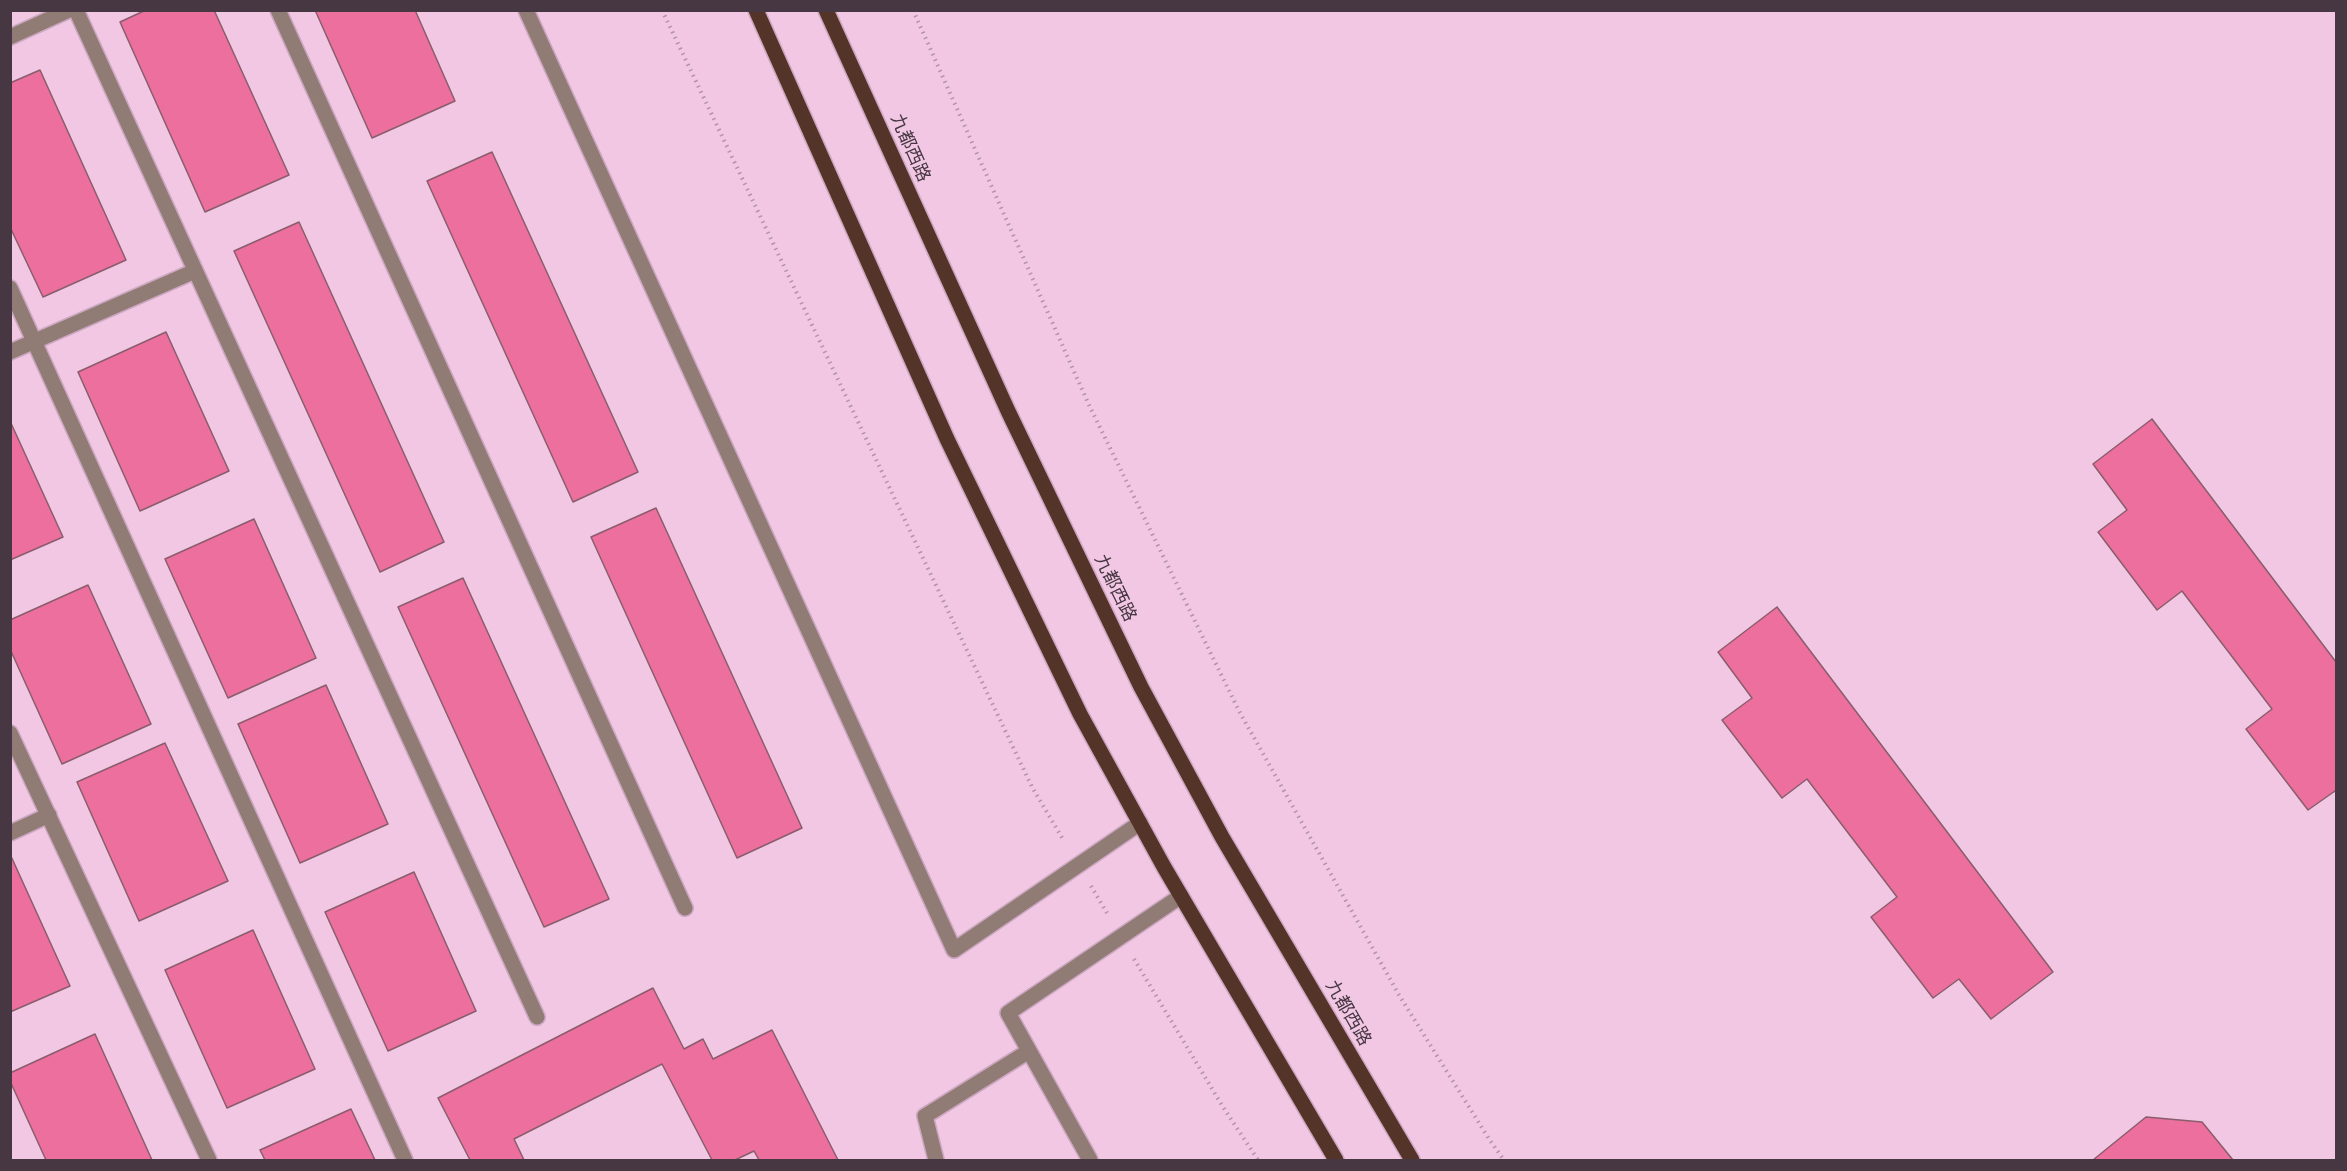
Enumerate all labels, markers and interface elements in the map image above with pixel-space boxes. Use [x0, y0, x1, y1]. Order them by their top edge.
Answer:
street label: 九都西路 [885, 111, 935, 185]
street label: 九都西路 [1090, 551, 1140, 625]
street label: 九都西路 [1321, 976, 1375, 1050]

